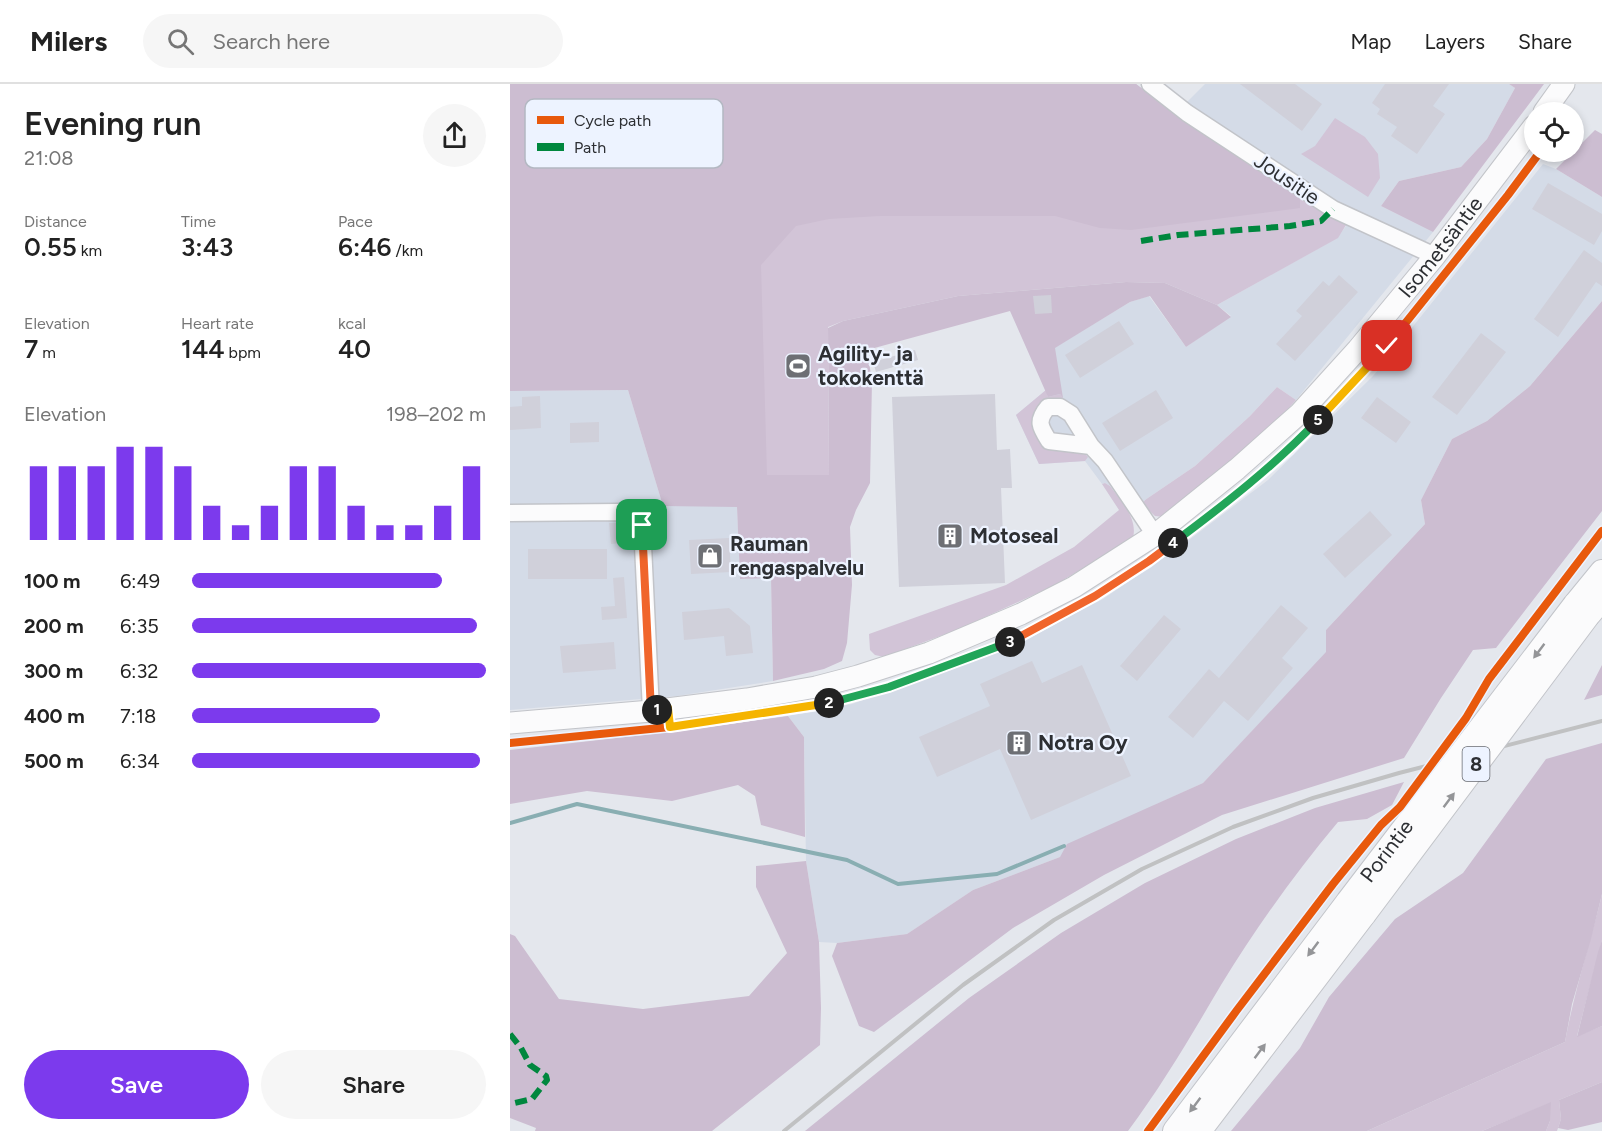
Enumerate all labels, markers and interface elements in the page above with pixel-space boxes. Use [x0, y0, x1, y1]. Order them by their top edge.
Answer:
search box [143, 14, 563, 68]
text: Milers [30, 24, 107, 58]
icon: search [164, 25, 197, 58]
text: Search here [212, 28, 330, 55]
text: Map [1351, 29, 1391, 54]
text: Layers [1424, 29, 1485, 54]
text: Share [1518, 29, 1572, 54]
legend [525, 99, 723, 168]
map controls [1524, 102, 1584, 162]
button: locate [1524, 102, 1584, 162]
text: Evening run [24, 104, 201, 143]
button: share [423, 104, 486, 167]
text: Cycle path [574, 111, 651, 130]
text: Path [574, 138, 606, 157]
text: 21:08 [24, 146, 74, 170]
street label: Jousitie [1250, 148, 1325, 210]
street label: Isometsäntie [1393, 192, 1488, 302]
text: Distance [24, 212, 87, 231]
text: Time [181, 212, 216, 231]
text: Pace [338, 212, 373, 231]
text: 0.55 [24, 231, 77, 263]
text: 3:43 [181, 231, 233, 263]
text: 6:46 [338, 231, 392, 263]
text: km [77, 241, 102, 260]
text: /km [392, 241, 423, 260]
text: Elevation [24, 314, 90, 333]
text: Heart rate [181, 314, 254, 333]
text: kcal [338, 314, 366, 333]
pin [1361, 320, 1412, 371]
icon: check [1370, 329, 1403, 362]
text: 7 [24, 333, 38, 365]
text: 144 [181, 333, 225, 365]
text: 40 [338, 333, 371, 365]
place label: Agility- ja tokokenttä [818, 341, 924, 390]
text: m [38, 343, 56, 362]
text: bpm [225, 343, 261, 362]
sports icon: Agility- ja tokokenttä [783, 351, 813, 381]
text: Elevation [24, 402, 106, 426]
text: 198–202 m [386, 402, 486, 426]
pin: 5 [1303, 405, 1333, 435]
text: 5 [1313, 410, 1323, 429]
pin [616, 499, 667, 550]
icon: arrive [625, 508, 658, 541]
building icon: Motoseal [935, 521, 965, 551]
place label: Motoseal [970, 523, 1058, 548]
pin: 4 [1158, 528, 1188, 558]
place label: Rauman rengaspalvelu [730, 531, 864, 580]
text: 4 [1168, 533, 1178, 552]
shop icon: Rauman rengaspalvelu [695, 541, 725, 571]
text: 100 m [24, 569, 81, 593]
text: 6:49 [120, 569, 160, 593]
text: 200 m [24, 614, 84, 638]
text: 6:35 [120, 614, 159, 638]
pin: 3 [995, 627, 1025, 657]
text: 3 [1006, 632, 1014, 651]
one-way arrow [1534, 644, 1546, 659]
text: 300 m [24, 659, 83, 683]
text: 6:32 [120, 659, 158, 683]
pin: 2 [814, 688, 844, 718]
text: 2 [824, 693, 834, 712]
pin: 1 [642, 695, 672, 725]
text: 1 [654, 700, 660, 719]
text: 400 m [24, 704, 85, 728]
text: 7:18 [120, 704, 156, 728]
building icon: Notra Oy [1004, 728, 1034, 758]
place label: Notra Oy [1038, 730, 1129, 755]
road number: 8 [1462, 747, 1490, 781]
text: 500 m [24, 749, 84, 773]
text: 6:34 [120, 749, 160, 773]
one-way arrow [1443, 792, 1456, 808]
street label: Porintie [1355, 815, 1418, 887]
one-way arrow [1306, 941, 1319, 957]
one-way arrow [1254, 1043, 1266, 1059]
button: Save [24, 1050, 249, 1119]
button: Share [261, 1050, 486, 1119]
one-way arrow [1190, 1097, 1202, 1112]

